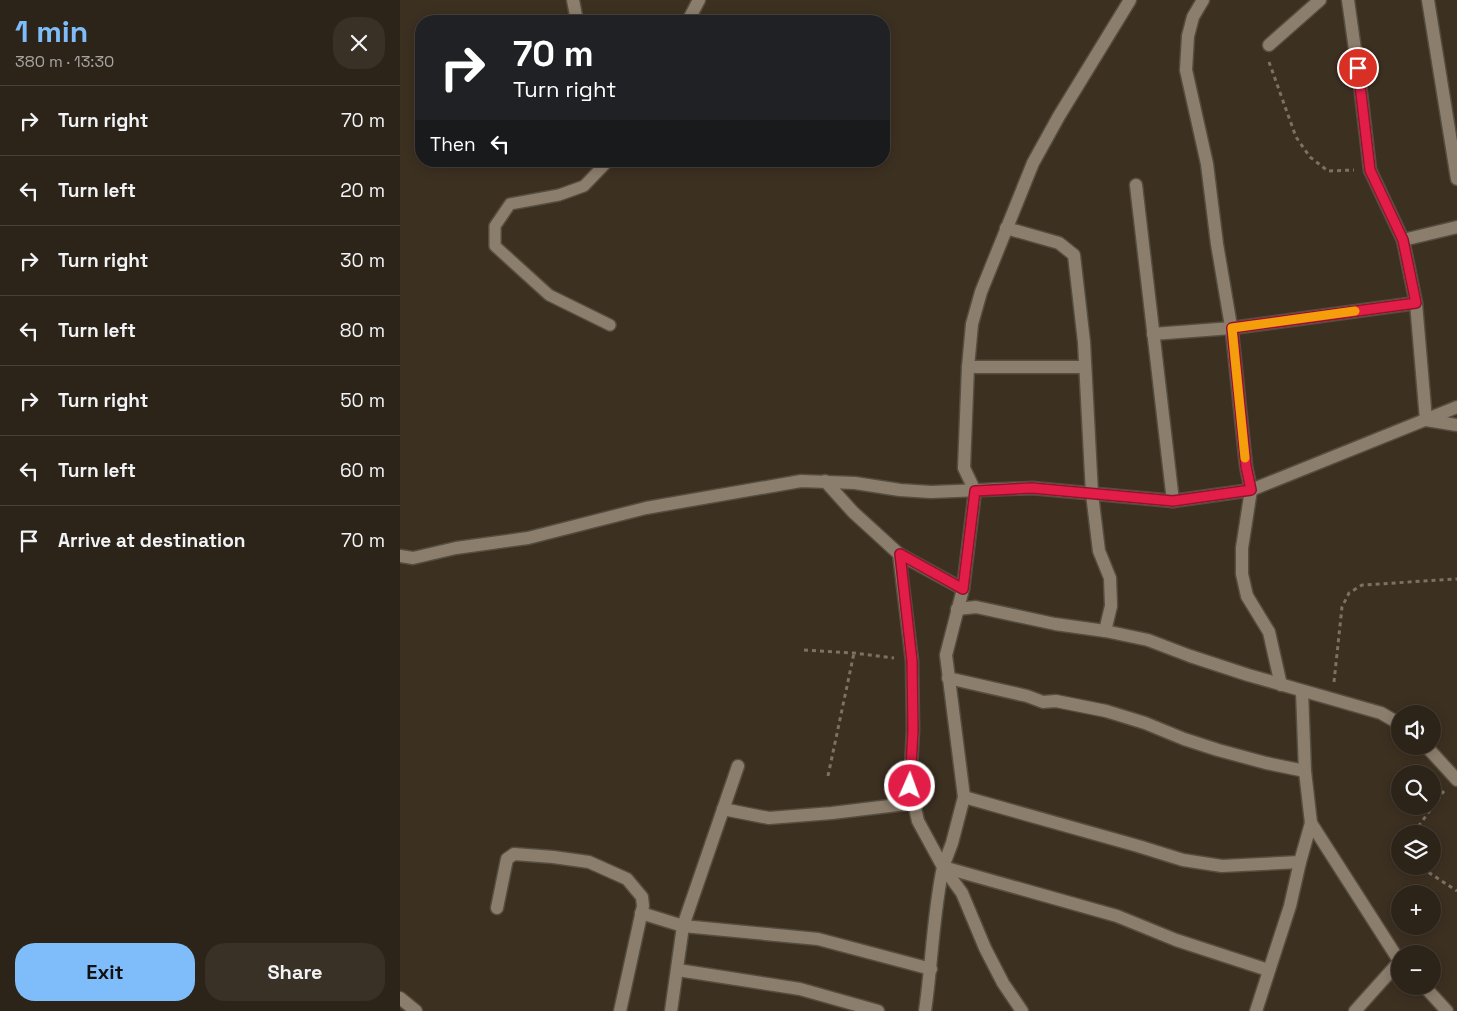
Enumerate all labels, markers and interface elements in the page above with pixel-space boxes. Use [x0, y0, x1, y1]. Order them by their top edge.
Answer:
text: 1 min [15, 12, 88, 51]
button: close [333, 17, 385, 69]
text: 70 m [513, 32, 594, 76]
icon: right [430, 35, 495, 100]
pin [1337, 47, 1379, 89]
text: 380 m · 13:30 [15, 51, 114, 72]
icon: arrive [1344, 54, 1372, 82]
text: Turn right [513, 75, 616, 103]
icon: right [15, 107, 43, 135]
text: Turn right [58, 108, 148, 133]
text: 70 m [341, 108, 385, 133]
icon: left [486, 130, 514, 158]
text: Then [430, 132, 476, 157]
icon: left [15, 177, 43, 205]
text: Turn left [58, 178, 136, 203]
text: 20 m [340, 178, 385, 203]
icon: right [15, 247, 43, 275]
text: Turn right [58, 248, 148, 273]
text: 30 m [340, 248, 385, 273]
icon: left [15, 317, 43, 345]
text: Turn left [58, 318, 136, 343]
text: 80 m [340, 318, 385, 343]
icon: right [15, 387, 43, 415]
text: Turn right [58, 388, 148, 413]
text: 50 m [340, 388, 385, 413]
icon: left [15, 457, 43, 485]
text: Turn left [58, 458, 136, 483]
text: 60 m [340, 458, 385, 483]
icon: arrive [15, 527, 43, 555]
text: Arrive at destination [58, 528, 246, 553]
text: 70 m [341, 528, 385, 553]
map controls [1391, 705, 1441, 995]
button: sound [1391, 705, 1441, 755]
position arrow [883, 759, 935, 811]
button: search [1391, 765, 1441, 815]
button: layers [1391, 825, 1441, 875]
button: + [1391, 885, 1441, 935]
button: Exit [15, 943, 195, 1001]
button: Share [205, 943, 385, 1001]
button: − [1391, 945, 1441, 995]

